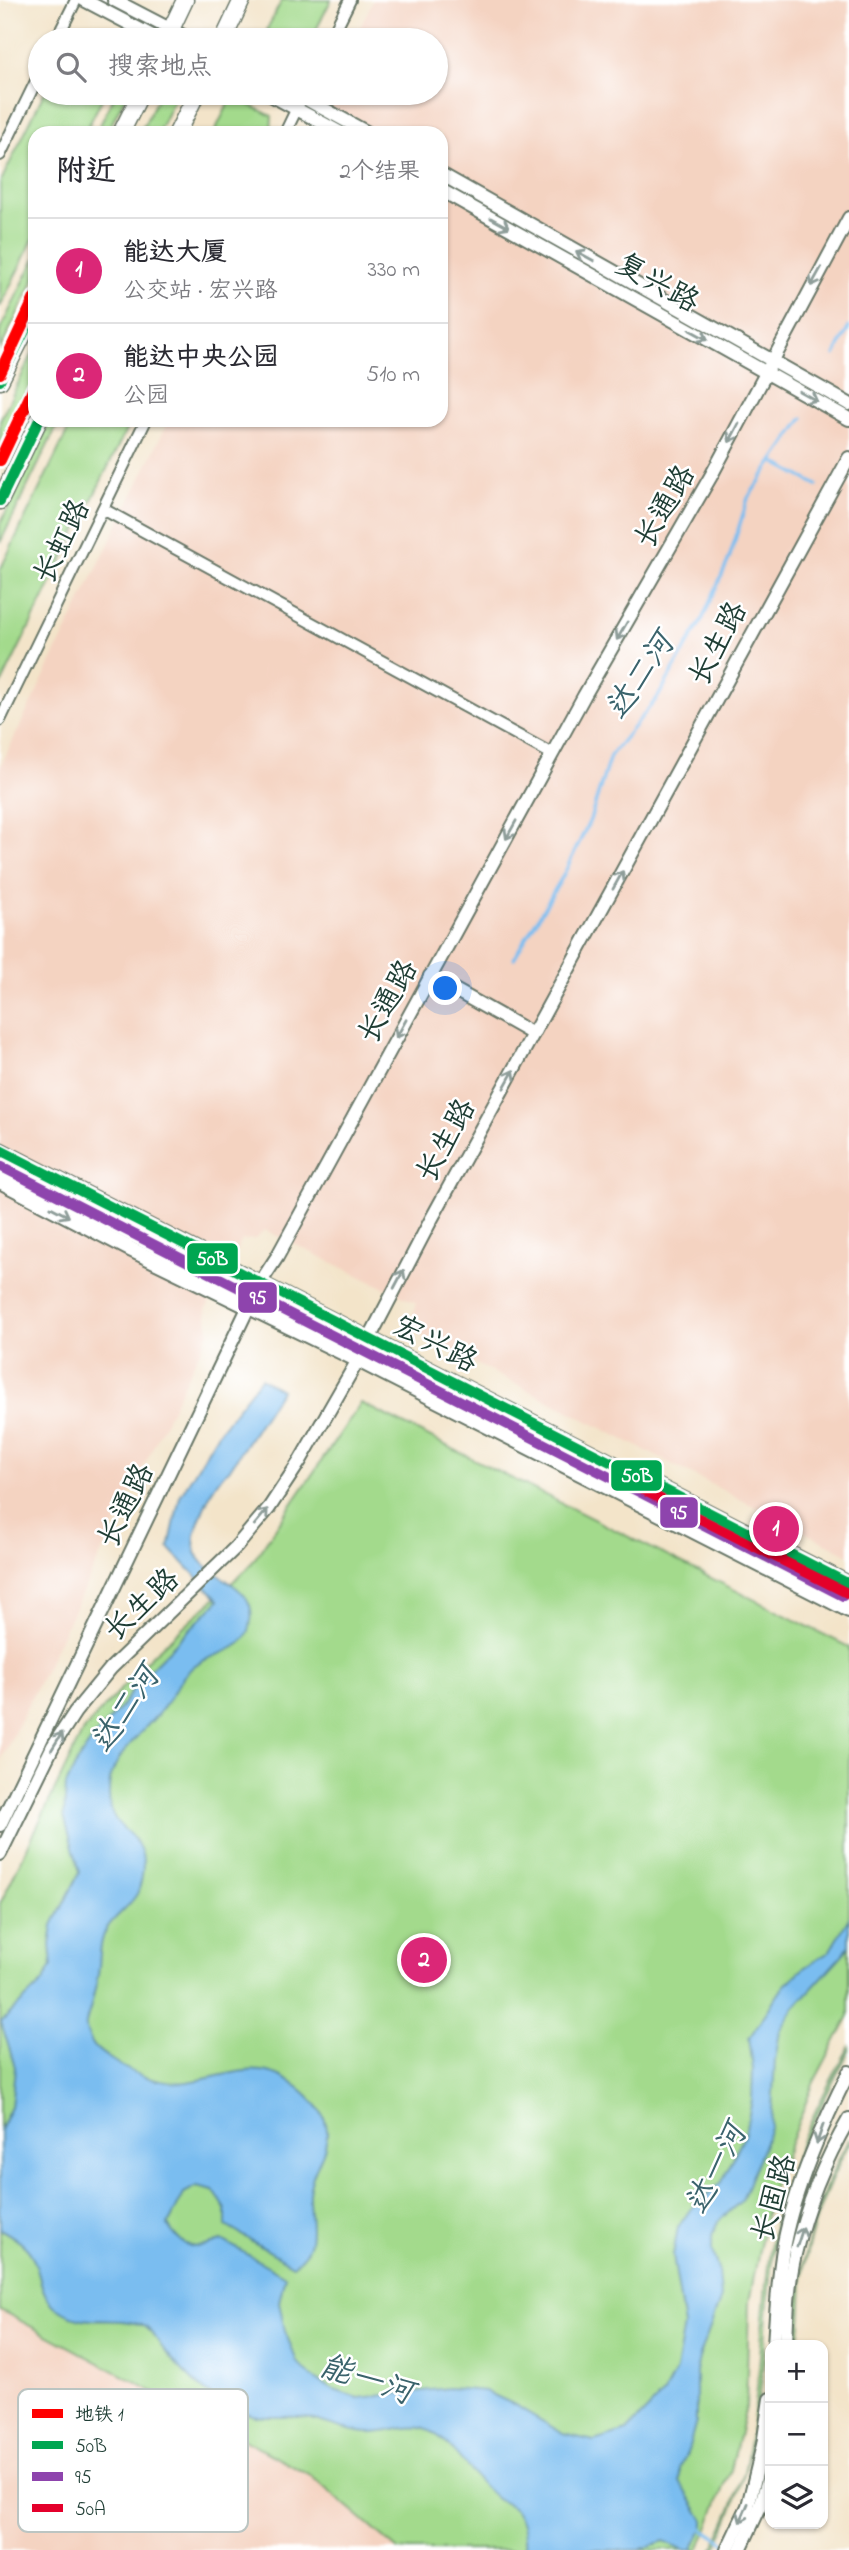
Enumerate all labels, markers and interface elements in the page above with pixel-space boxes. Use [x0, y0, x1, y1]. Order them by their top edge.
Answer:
search box [28, 28, 448, 105]
icon: search [52, 48, 90, 86]
text: 搜索地点 [108, 49, 212, 87]
text: 附近 [56, 151, 116, 195]
text: 2个结果 [340, 156, 420, 189]
one-way arrow [490, 216, 510, 230]
text: 能达大厦 [123, 235, 227, 273]
street label: 复兴路 [607, 244, 707, 326]
one-way arrow [575, 249, 596, 262]
text: 1 [75, 254, 83, 287]
text: 330 m [367, 254, 420, 287]
one-way arrow [809, 267, 823, 287]
text: 公交站 · 宏兴路 [123, 275, 277, 308]
one-way arrow [688, 328, 708, 342]
text: 能达中央公园 [123, 340, 279, 378]
text: 2 [73, 359, 85, 392]
text: 510 m [366, 359, 420, 392]
text: 公园 [123, 380, 169, 413]
one-way arrow [797, 389, 817, 403]
one-way arrow [727, 422, 740, 443]
street label: 长通路 [625, 458, 708, 557]
street label: 长虹路 [24, 492, 103, 592]
street label: 长生路 [679, 594, 760, 694]
water label: 达二河 [596, 620, 691, 730]
one-way arrow [615, 620, 629, 640]
one-way arrow [504, 819, 518, 839]
one-way arrow [611, 870, 625, 890]
street label: 长通路 [349, 952, 431, 1052]
your location [428, 971, 462, 1005]
one-way arrow [394, 1018, 408, 1039]
one-way arrow [502, 1069, 516, 1090]
street label: 长生路 [407, 1091, 489, 1191]
one-way arrow [50, 1206, 70, 1220]
line badge: 50B [186, 1242, 239, 1275]
text: 50B [196, 1247, 228, 1274]
one-way arrow [393, 1269, 407, 1290]
line badge: 95 [237, 1281, 278, 1314]
text: 95 [249, 1286, 266, 1313]
street label: 宏兴路 [385, 1306, 485, 1386]
street label: 长通路 [88, 1456, 167, 1556]
line badge: 50B [610, 1459, 663, 1492]
text: 50B [621, 1464, 653, 1491]
line badge: 95 [659, 1496, 699, 1529]
text: 95 [670, 1501, 687, 1528]
pin: 1 [753, 1503, 799, 1555]
one-way arrow [253, 1509, 269, 1527]
street label: 长生路 [95, 1559, 191, 1653]
water label: 达二河 [81, 1653, 176, 1763]
one-way arrow [51, 1731, 65, 1751]
pin: 2 [401, 1934, 447, 1986]
water label: 达一河 [675, 2112, 763, 2223]
one-way arrow [813, 2122, 825, 2144]
street label: 长固路 [742, 2150, 809, 2248]
one-way arrow [795, 2226, 808, 2248]
map controls [765, 2340, 828, 2529]
button: + [765, 2340, 828, 2403]
water label: 能一河 [313, 2344, 424, 2420]
legend [18, 2389, 248, 2532]
text: 地铁 1 [75, 2402, 124, 2429]
button: − [765, 2403, 828, 2466]
text: 50B [75, 2434, 107, 2461]
text: 95 [75, 2465, 92, 2492]
button: layers [765, 2466, 828, 2529]
text: 50A [75, 2497, 106, 2524]
one-way arrow [737, 2501, 750, 2523]

